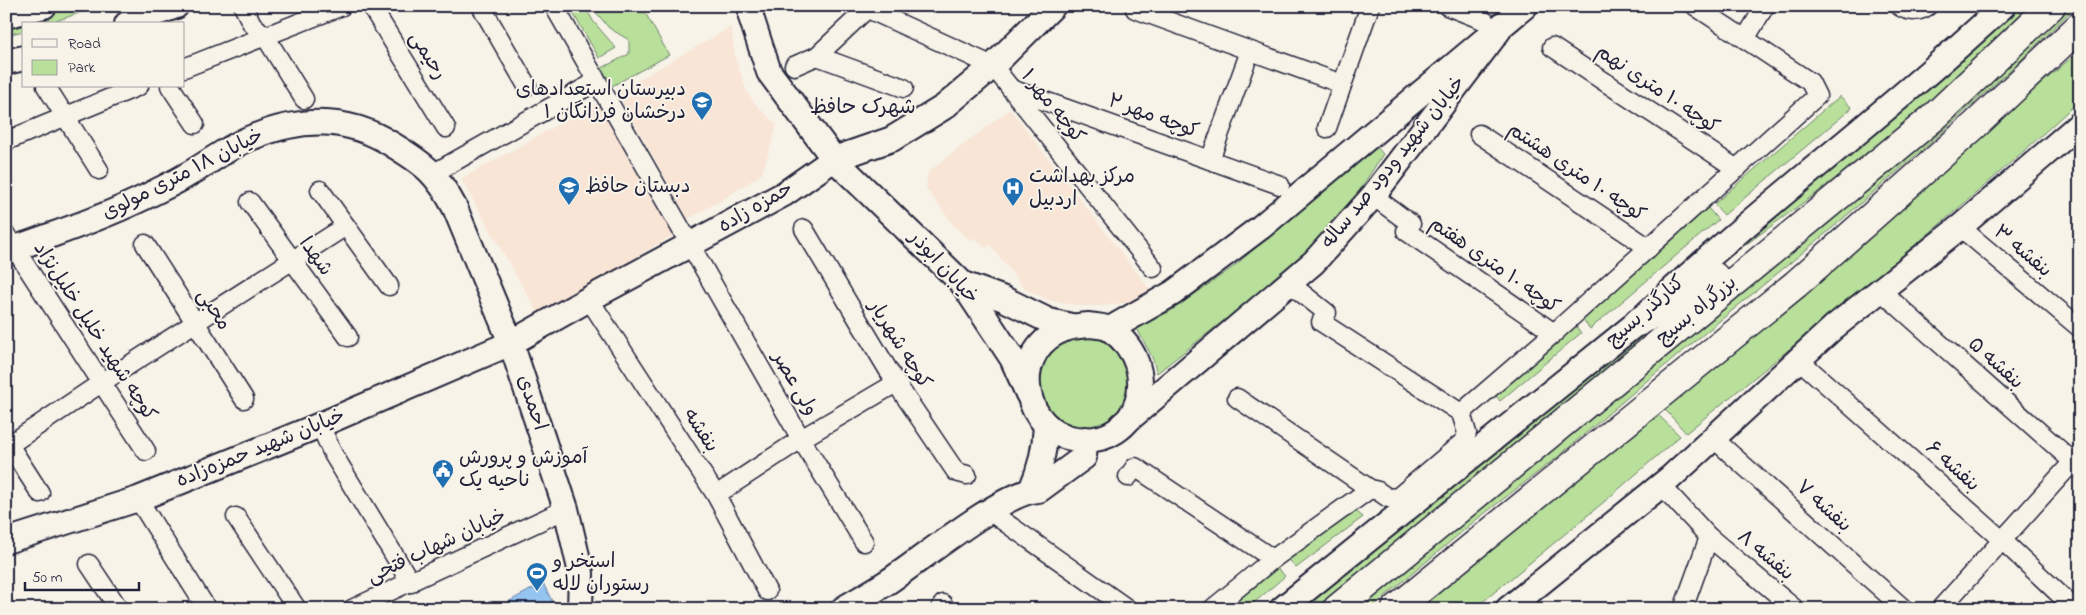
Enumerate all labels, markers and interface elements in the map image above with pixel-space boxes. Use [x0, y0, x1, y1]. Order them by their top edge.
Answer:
legend [22, 22, 185, 88]
street label: رحیمی [401, 26, 453, 86]
text: Road [68, 33, 101, 55]
street label: کوچه ۱۰ متری نهم [1589, 38, 1725, 142]
text: Park [68, 57, 96, 79]
street label: کوچه مهر ۱ [1013, 63, 1091, 151]
street label: خیابان شهید ودود صد ساله [1315, 70, 1473, 256]
place label: دبیرستان استعدادهای درخشان فرزانگان ۱ [516, 76, 686, 128]
street label: کوچه مهر ۲ [1104, 87, 1202, 147]
school or university icon: دبیرستان استعدادهای درخشان فرزانگان ۱ [690, 90, 714, 121]
district label: شهرک حافظ [810, 93, 916, 123]
street label: کوچه ۱۰ متری هشتم [1501, 116, 1651, 230]
street label: خیابان ۱۸ متری مولوی [97, 122, 269, 228]
place label: مرکز بهداشت اردبیل [1029, 163, 1135, 215]
place label: دبستان حافظ [585, 173, 690, 202]
school or university icon: دبستان حافظ [557, 175, 581, 206]
street label: حمزه زاده [713, 175, 799, 241]
hospital icon: مرکز بهداشت اردبیل [1001, 176, 1025, 207]
street label: کوچه ۱۰ متری هفتم [1423, 210, 1565, 322]
street label: بنفشه ۳ [1986, 219, 2058, 285]
street label: خیابان ابوذر [900, 223, 985, 311]
street label: شهدا [291, 231, 339, 283]
street label: کوچه شهید خلیل خلیل‌نژاد [25, 237, 163, 427]
street label: کنارگذر بسیج [1600, 269, 1692, 355]
street label: بزرگراه بسیج [1650, 269, 1744, 353]
street label: محبی [189, 283, 237, 337]
street label: کوچه شهریار [859, 293, 938, 395]
street label: بنفشه ۵ [1961, 331, 2029, 397]
street label: ولی عصر [763, 345, 824, 422]
street label: احمدی [508, 371, 554, 435]
street label: خیابان شهید حمزه‌زاده [172, 402, 350, 496]
street label: بنفشه [675, 403, 725, 459]
street label: بنفشه ۶ [1918, 435, 1986, 499]
place label: آموزش و پرورش ناحیه یک [459, 444, 589, 496]
public building icon: آموزش و پرورش ناحیه یک [431, 458, 455, 489]
street label: بنفشه ۷ [1788, 474, 1858, 540]
street label: خیابان شهاب فتحی [363, 502, 511, 592]
street label: بنفشه ۸ [1730, 523, 1800, 589]
place label: استخر و رستوران لاله [551, 548, 650, 600]
scale bar [25, 560, 139, 592]
sports icon: استخر و رستوران لاله [525, 561, 549, 592]
text: 50 m [32, 567, 63, 589]

